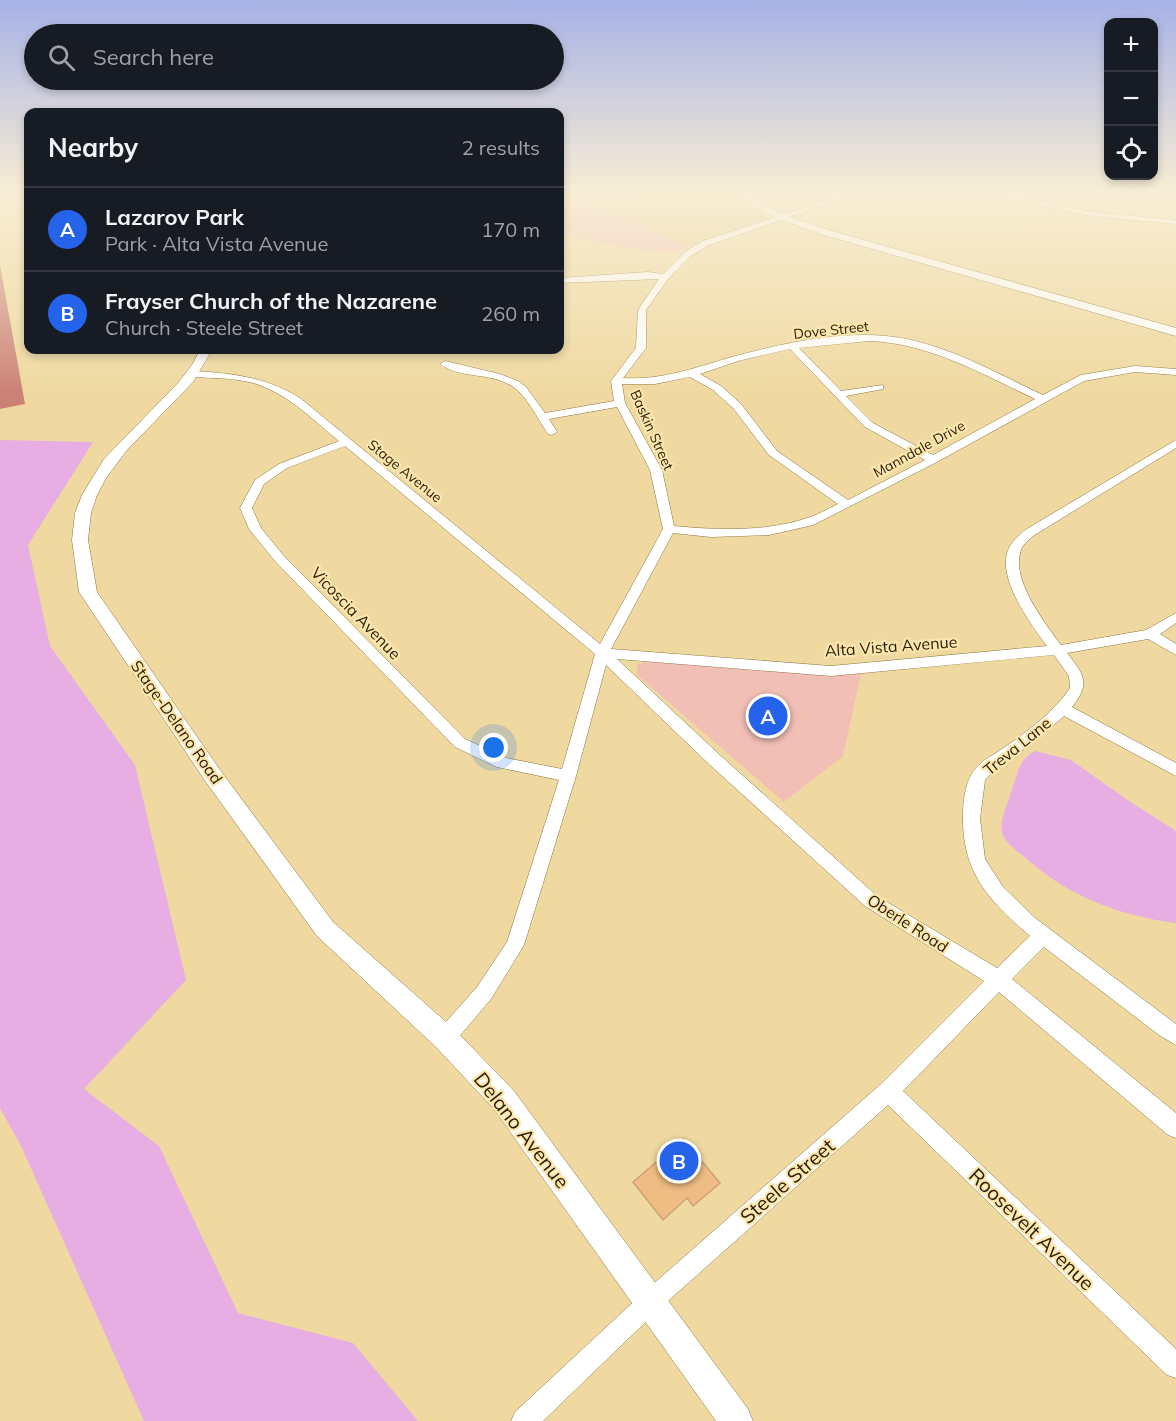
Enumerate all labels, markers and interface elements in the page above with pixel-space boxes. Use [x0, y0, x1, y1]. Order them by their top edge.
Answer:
map controls [1104, 18, 1158, 180]
button: + [1104, 18, 1158, 72]
search box [24, 24, 564, 90]
icon: search [45, 41, 78, 74]
text: Search here [93, 43, 214, 71]
button: − [1104, 72, 1158, 126]
button: locate [1104, 126, 1158, 180]
text: Nearby [48, 131, 138, 164]
text: 2 results [462, 135, 540, 160]
text: Lazarov Park [105, 203, 244, 231]
text: A [60, 217, 75, 242]
text: 170 m [481, 217, 540, 242]
text: Park · Alta Vista Avenue [105, 231, 328, 256]
text: Frayser Church of the Nazarene [105, 287, 437, 315]
text: B [61, 301, 74, 326]
text: 260 m [481, 301, 540, 326]
text: Church · Steele Street [105, 315, 303, 340]
street label: Dove Street [792, 317, 870, 343]
street label: Baskin Street [626, 387, 678, 473]
street label: Manndale Drive [870, 416, 968, 482]
street label: Stage Avenue [364, 436, 446, 506]
street label: Vicoscia Avenue [307, 563, 405, 663]
street label: Alta Vista Avenue [824, 631, 958, 661]
street label: Stage-Delano Road [127, 656, 227, 788]
pin: A [748, 694, 788, 738]
street label: Treva Lane [979, 713, 1055, 779]
your location [479, 733, 508, 762]
street label: Oberle Road [864, 889, 952, 957]
street label: Delano Avenue [469, 1067, 575, 1193]
street label: Steele Street [735, 1133, 839, 1229]
pin: B [660, 1138, 698, 1184]
street label: Roosevelt Avenue [964, 1163, 1100, 1295]

